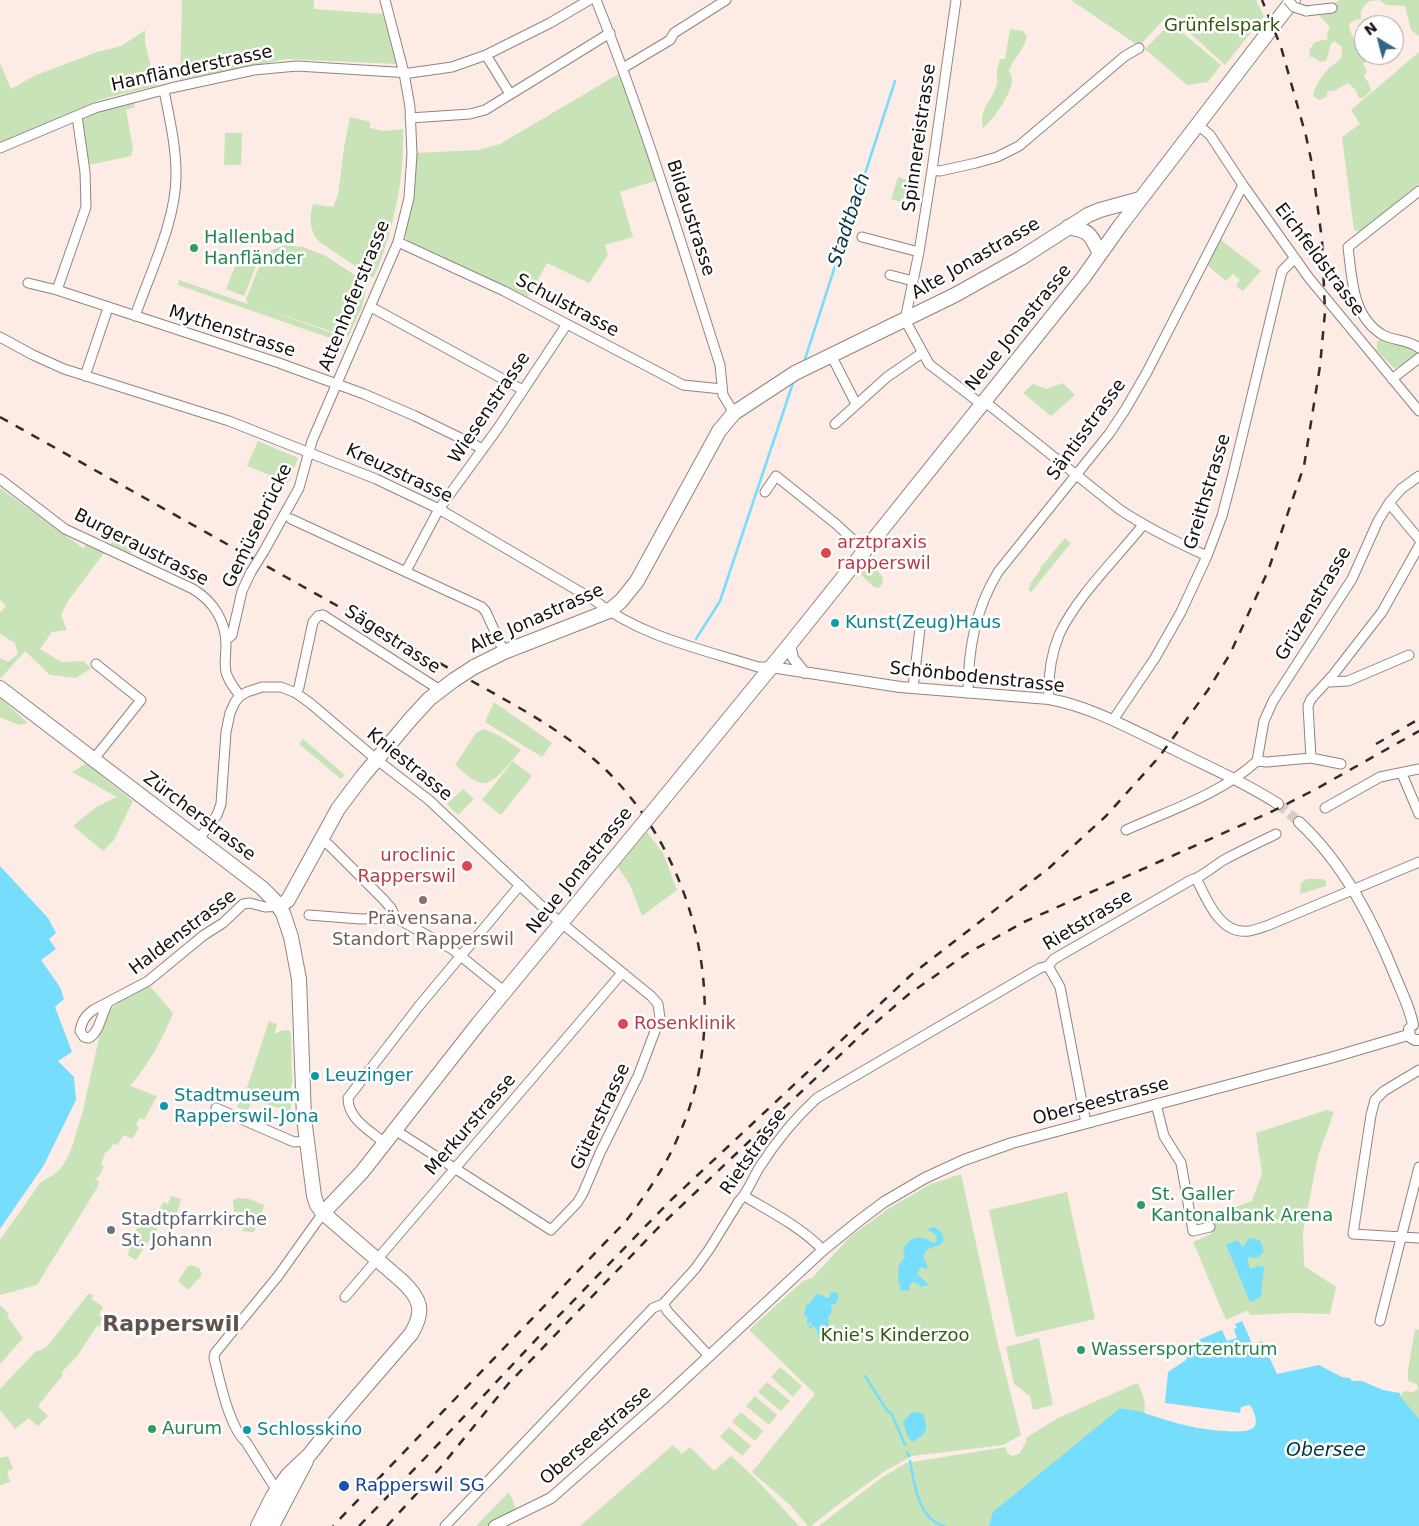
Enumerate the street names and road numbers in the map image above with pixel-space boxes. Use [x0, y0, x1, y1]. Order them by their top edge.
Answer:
street label: Hanfländerstrasse [109, 41, 275, 97]
street label: Spinnereistrasse [899, 62, 941, 214]
street label: Bildaustrasse [661, 157, 719, 279]
street label: Eichfeldstrasse [1269, 199, 1369, 321]
street label: Alte Jonastrasse [908, 213, 1044, 305]
street label: Attenhoferstrasse [315, 218, 395, 374]
street label: Neue Jonastrasse [961, 261, 1077, 395]
street label: Schulstrasse [512, 270, 622, 342]
street label: Mythenstrasse [166, 301, 298, 363]
street label: Wiesenstrasse [445, 348, 535, 468]
street label: Säntisstrasse [1043, 375, 1131, 485]
street label: Greithstrasse [1180, 431, 1236, 553]
street label: Kreuzstrasse [342, 440, 456, 508]
street label: Gemüsebrücke [219, 460, 297, 592]
street label: Burgeraustrasse [70, 505, 212, 591]
street label: Grüzenstrasse [1271, 543, 1357, 665]
street label: Alte Jonastrasse [467, 580, 607, 658]
street label: Sägestrasse [340, 601, 444, 679]
street label: Schönbodenstrasse [888, 658, 1066, 698]
street label: Kniestrasse [362, 724, 456, 806]
street label: Zürcherstrasse [139, 768, 259, 866]
street label: Neue Jonastrasse [522, 804, 638, 938]
street label: Haldenstrasse [125, 886, 241, 980]
street label: Rietstrasse [1039, 886, 1137, 956]
street label: Güterstrasse [567, 1060, 635, 1174]
street label: Merkurstrasse [421, 1070, 521, 1180]
street label: Oberseestrasse [1030, 1073, 1172, 1131]
street label: Rietstrasse [716, 1105, 792, 1199]
street label: Oberseestrasse [536, 1382, 656, 1490]

